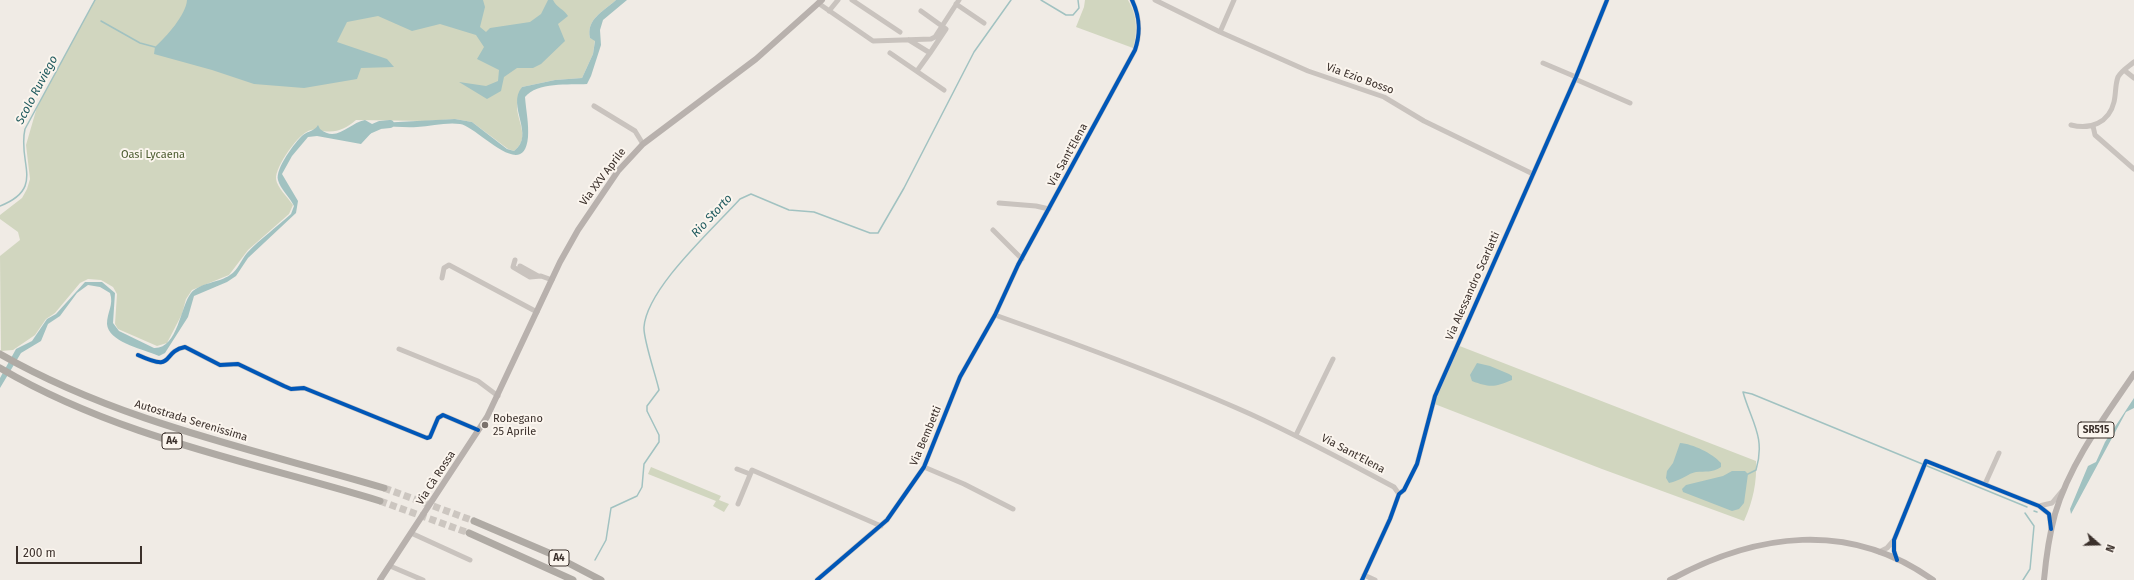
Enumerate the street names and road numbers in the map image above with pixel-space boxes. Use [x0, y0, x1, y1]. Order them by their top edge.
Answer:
street label: Via Ezio Bosso [1324, 61, 1396, 97]
street label: Via Sant'Elena [1045, 121, 1091, 189]
street label: Via XXV Aprile [577, 146, 629, 208]
street label: Via Alessandro Scarlatti [1443, 230, 1503, 342]
street label: Autostrada Serenissima [133, 398, 249, 444]
street label: Via Bembetti [907, 404, 945, 468]
road number: SR515 [2078, 422, 2114, 438]
street label: Via Sant'Elena [1319, 432, 1387, 476]
road number: A4 [162, 433, 182, 449]
street label: Via Cà Rossa [414, 448, 458, 508]
road number: A4 [549, 550, 569, 566]

